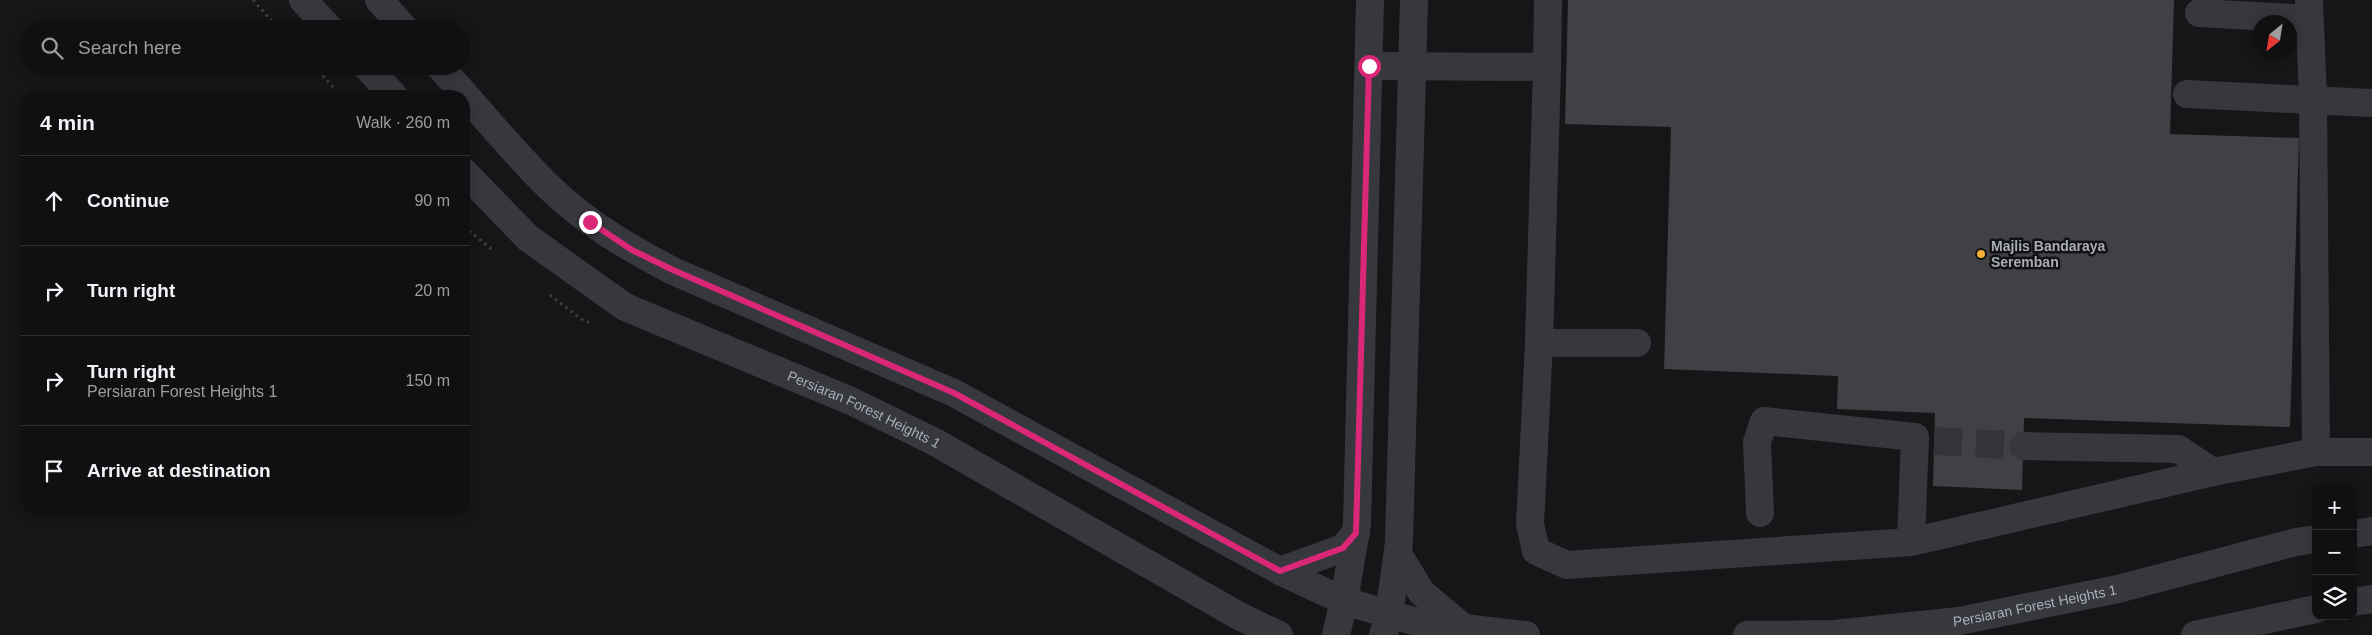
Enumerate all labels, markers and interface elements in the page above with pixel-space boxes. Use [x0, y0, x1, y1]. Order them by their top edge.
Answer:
north arrow [2252, 15, 2297, 60]
search box [20, 20, 470, 75]
icon: search [38, 34, 66, 62]
text: Search here [78, 37, 182, 58]
route start [1358, 55, 1381, 78]
text: 4 min [40, 111, 95, 134]
text: Walk · 260 m [356, 114, 450, 131]
icon: ahead [40, 187, 68, 215]
text: Continue [87, 190, 169, 211]
text: 90 m [414, 192, 450, 209]
route end [579, 211, 602, 234]
place label: Majlis Bandaraya Seremban [1991, 238, 2106, 270]
marker: Majlis Bandaraya Seremban [1975, 248, 1987, 260]
icon: right [40, 277, 68, 305]
text: Turn right [87, 280, 175, 301]
text: 20 m [414, 282, 450, 299]
text: Turn right [87, 361, 175, 382]
icon: right [40, 367, 68, 395]
street label: Persiaran Forest Heights 1 [785, 367, 944, 452]
text: 150 m [406, 372, 450, 389]
text: Persiaran Forest Heights 1 [87, 383, 277, 400]
icon: arrive [40, 457, 68, 485]
text: Arrive at destination [87, 460, 271, 481]
map controls [2312, 485, 2357, 620]
button: + [2312, 485, 2357, 530]
button: − [2312, 530, 2357, 575]
button: layers [2312, 575, 2357, 620]
street label: Persiaran Forest Heights 1 [1952, 581, 2118, 630]

